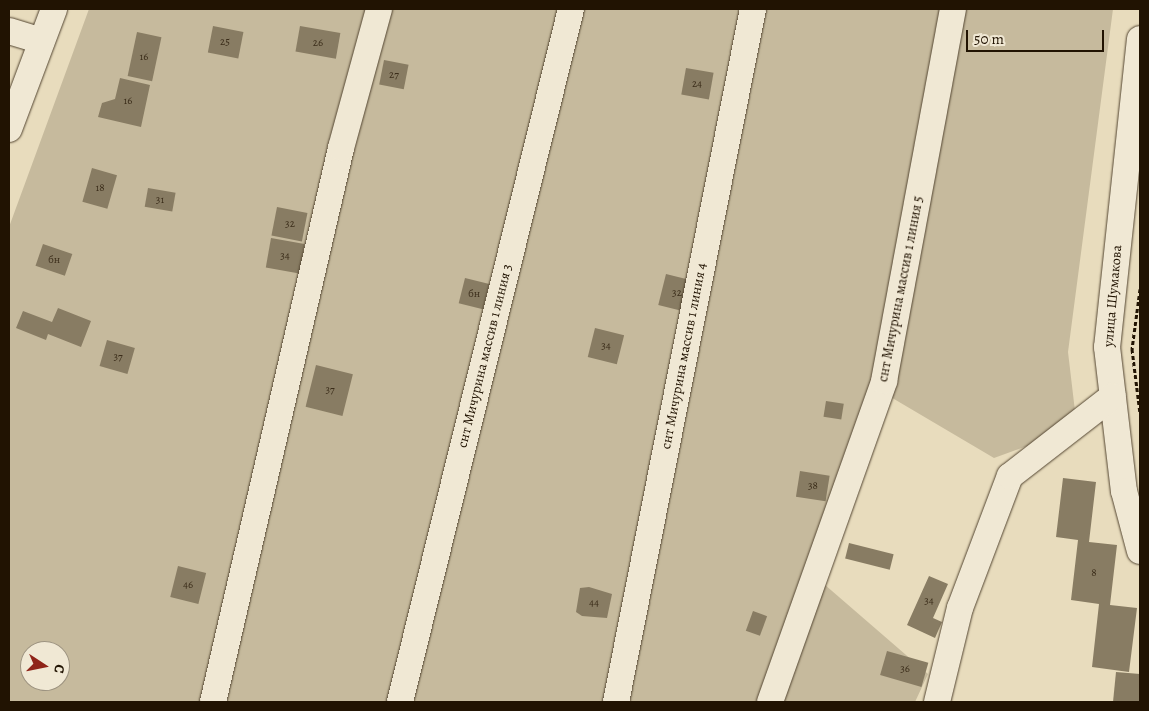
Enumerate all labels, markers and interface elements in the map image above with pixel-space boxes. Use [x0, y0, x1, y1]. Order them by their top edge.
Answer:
scale bar [969, 20, 1106, 52]
text: 50 m [974, 29, 1004, 49]
house number: 25 [220, 35, 230, 49]
house number: 26 [313, 36, 323, 50]
house number: 16 [140, 50, 148, 64]
house number: 27 [389, 68, 399, 82]
house number: 24 [692, 77, 702, 91]
house number: 16 [124, 94, 132, 108]
house number: 18 [95, 181, 105, 195]
house number: 31 [156, 193, 164, 207]
street label: снт Мичурина массив 1 линия 5 [875, 195, 927, 383]
house number: 32 [285, 217, 295, 231]
street label: улица Шумакова [1100, 244, 1126, 348]
house number: 34 [280, 249, 290, 263]
house number: бн [48, 253, 60, 267]
street label: снт Мичурина массив 1 линия 4 [658, 261, 710, 451]
street label: снт Мичурина массив 1 линия 3 [454, 262, 516, 450]
house number: 32 [672, 286, 682, 300]
house number: бн [468, 287, 480, 301]
house number: 34 [601, 339, 611, 353]
house number: 37 [113, 350, 123, 364]
house number: 37 [325, 383, 335, 397]
house number: 38 [808, 479, 818, 493]
house number: 8 [1091, 566, 1097, 580]
house number: 46 [183, 578, 193, 592]
house number: 34 [924, 594, 934, 608]
house number: 44 [589, 596, 599, 610]
north arrow [20, 641, 70, 691]
house number: 36 [900, 662, 910, 676]
text: С [49, 663, 69, 675]

